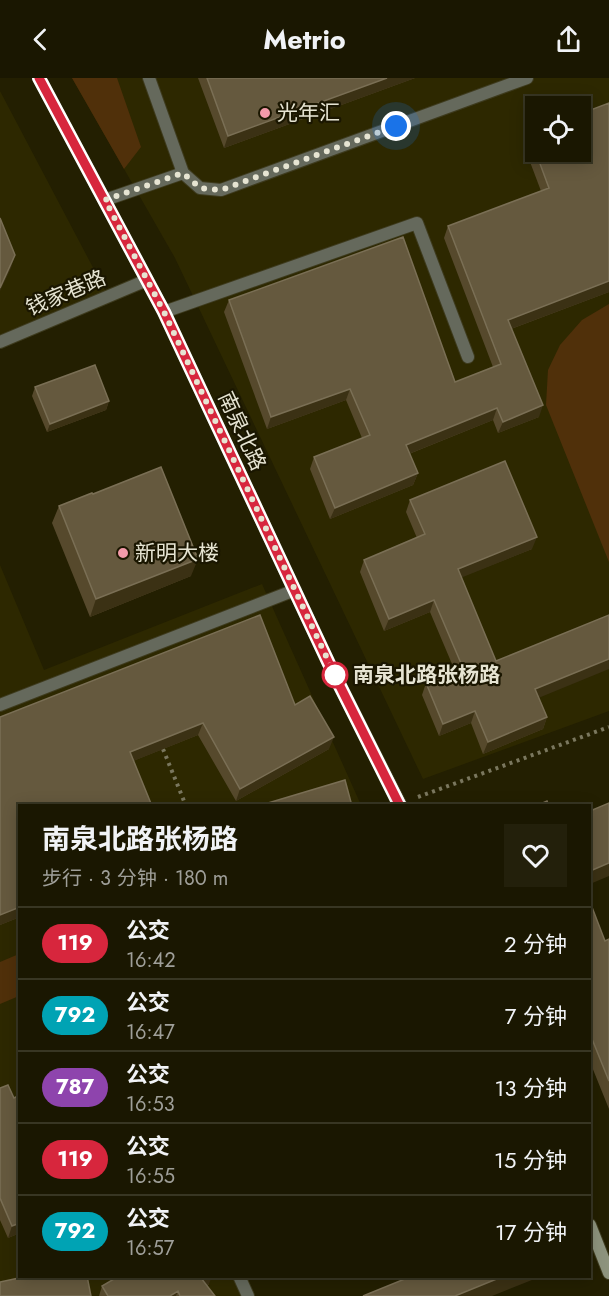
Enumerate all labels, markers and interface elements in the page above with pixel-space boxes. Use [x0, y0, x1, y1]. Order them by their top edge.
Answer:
text: Metrio [263, 20, 346, 59]
icon: back [24, 23, 57, 56]
icon: share [552, 23, 585, 56]
map controls [525, 96, 591, 162]
button: locate [525, 96, 591, 162]
place label: 光年汇 [277, 98, 340, 128]
marker: 光年汇 [258, 106, 272, 120]
your location [381, 111, 411, 141]
street label: 钱家巷路 [21, 263, 111, 323]
street label: 南泉北路 [211, 387, 273, 475]
place label: 新明大楼 [135, 538, 219, 568]
marker: 新明大楼 [116, 546, 130, 560]
place label: 南泉北路张杨路 [353, 660, 500, 690]
marker: 南泉北路张杨路 [322, 662, 348, 688]
text: 南泉北路张杨路 [42, 819, 238, 860]
button: heart [504, 824, 567, 887]
text: 步行 · 3 分钟 · 180 m [42, 864, 228, 893]
text: 公交 [126, 914, 170, 946]
text: 119 [57, 928, 93, 958]
text: 2 分钟 [504, 928, 567, 960]
text: 16:42 [126, 946, 176, 975]
text: 公交 [126, 986, 170, 1018]
text: 792 [55, 1000, 95, 1030]
text: 7 分钟 [505, 1000, 567, 1032]
text: 16:47 [126, 1018, 175, 1047]
text: 公交 [126, 1058, 170, 1090]
text: 787 [56, 1072, 94, 1102]
text: 13 分钟 [494, 1072, 567, 1104]
text: 16:53 [126, 1090, 175, 1119]
text: 公交 [126, 1130, 170, 1162]
text: 119 [57, 1144, 93, 1174]
text: 15 分钟 [494, 1144, 567, 1176]
text: 16:55 [126, 1162, 175, 1191]
text: 公交 [126, 1202, 170, 1234]
text: 792 [55, 1216, 95, 1246]
text: 17 分钟 [495, 1216, 567, 1248]
text: 16:57 [126, 1234, 174, 1263]

